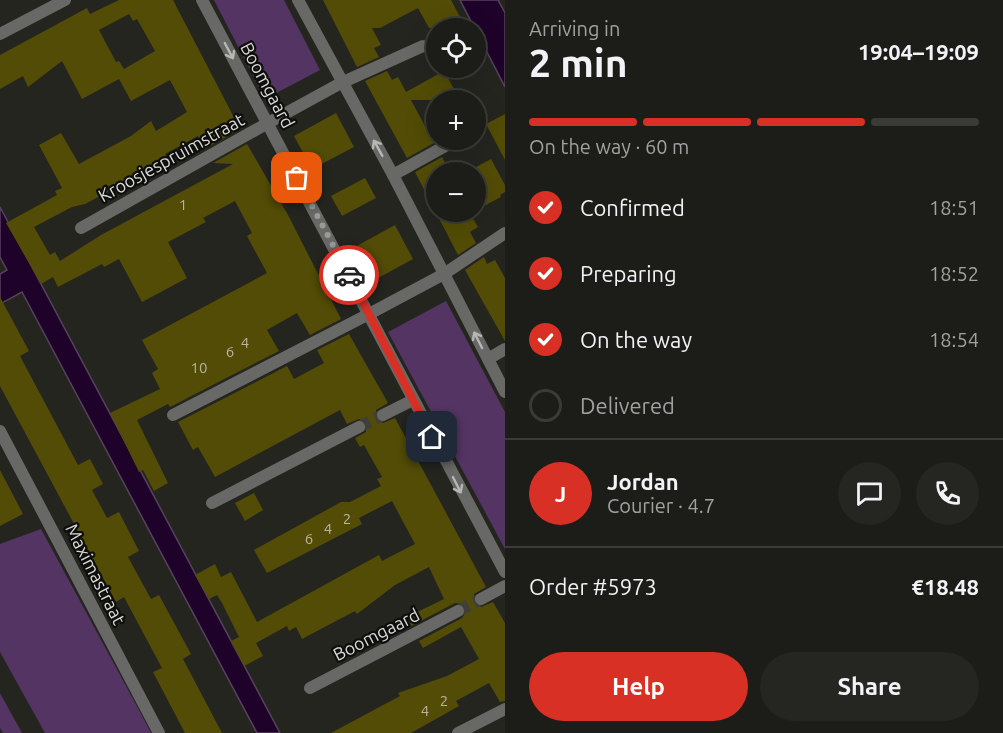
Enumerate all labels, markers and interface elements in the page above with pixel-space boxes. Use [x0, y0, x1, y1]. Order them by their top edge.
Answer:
text: Arriving in [529, 17, 620, 40]
map controls [426, 18, 486, 222]
button: locate [426, 18, 486, 78]
street label: Boomgaard [237, 39, 299, 131]
text: 19:04–19:09 [858, 39, 979, 64]
text: 2 min [529, 41, 628, 84]
one-way arrow [224, 42, 235, 60]
button: + [426, 90, 486, 150]
street label: Kroosjespruimstraat [95, 109, 247, 205]
text: On the way · 60 m [529, 135, 689, 158]
one-way arrow [372, 140, 383, 158]
pin [271, 152, 322, 203]
icon: bag [280, 161, 313, 194]
button: − [426, 162, 486, 222]
icon: check [529, 191, 562, 224]
text: Confirmed [580, 195, 685, 220]
house number: 1 [179, 196, 187, 213]
text: 18:51 [929, 196, 979, 219]
courier [319, 245, 379, 305]
icon: check [529, 257, 562, 290]
icon: car [333, 259, 366, 292]
text: Preparing [580, 261, 677, 286]
text: 18:52 [929, 262, 979, 285]
icon: check [529, 323, 562, 356]
text: On the way [580, 327, 692, 352]
text: 18:54 [929, 328, 979, 351]
one-way arrow [472, 332, 484, 349]
house number: 4 [241, 334, 249, 351]
house number: 6 [226, 343, 234, 360]
house number: 10 [191, 359, 207, 376]
text: Delivered [580, 393, 675, 418]
pin [406, 411, 457, 462]
icon: home [415, 420, 448, 453]
button: chat [838, 462, 901, 525]
button: phone [916, 462, 979, 525]
text: Jordan [607, 469, 679, 494]
one-way arrow [451, 475, 463, 493]
text: J [555, 481, 566, 506]
text: Courier · 4.7 [607, 494, 715, 517]
house number: 2 [343, 510, 351, 527]
street label: Maximastraat [62, 520, 130, 628]
house number: 4 [324, 520, 332, 537]
house number: 6 [305, 530, 313, 547]
text: Order #5973 [529, 574, 657, 599]
text: €18.48 [912, 574, 979, 599]
street label: Boomgaard [329, 604, 423, 664]
button: Help [529, 652, 748, 721]
button: Share [760, 652, 979, 721]
house number: 2 [440, 692, 448, 709]
house number: 4 [421, 702, 429, 719]

